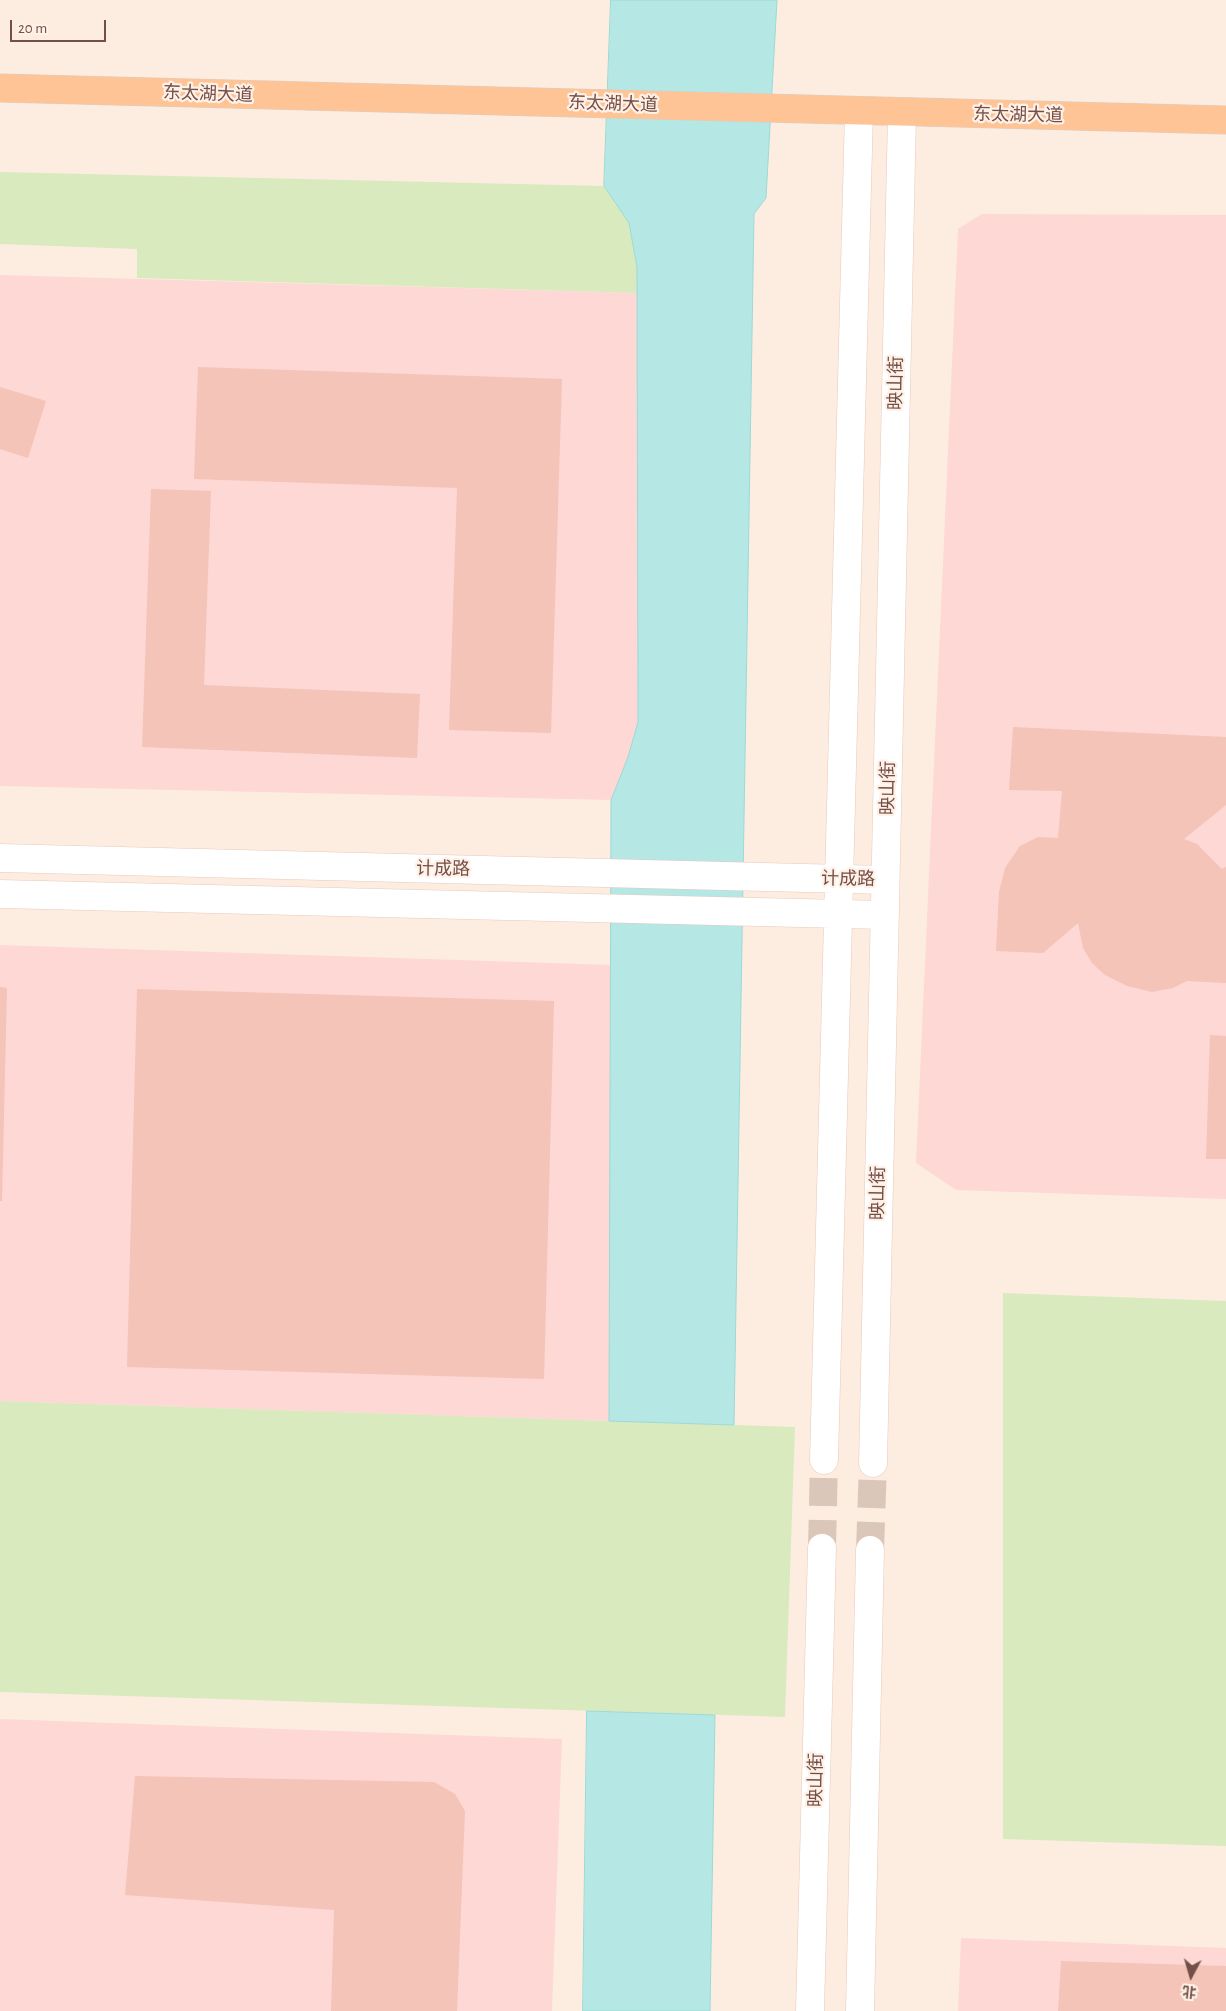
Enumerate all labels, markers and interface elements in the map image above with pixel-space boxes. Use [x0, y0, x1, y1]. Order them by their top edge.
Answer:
scale bar [12, 10, 109, 42]
text: 20 m [18, 21, 47, 36]
street label: 东太湖大道 [163, 82, 253, 106]
street label: 东太湖大道 [568, 92, 658, 116]
street label: 东太湖大道 [973, 103, 1063, 127]
street label: 映山街 [885, 356, 907, 410]
street label: 映山街 [877, 761, 899, 815]
street label: 计成路 [416, 858, 470, 880]
street label: 计成路 [821, 868, 875, 890]
street label: 映山街 [867, 1166, 889, 1220]
street label: 映山街 [805, 1753, 827, 1807]
north arrow [1166, 1951, 1216, 2001]
text: 北 [1182, 1983, 1197, 1999]

